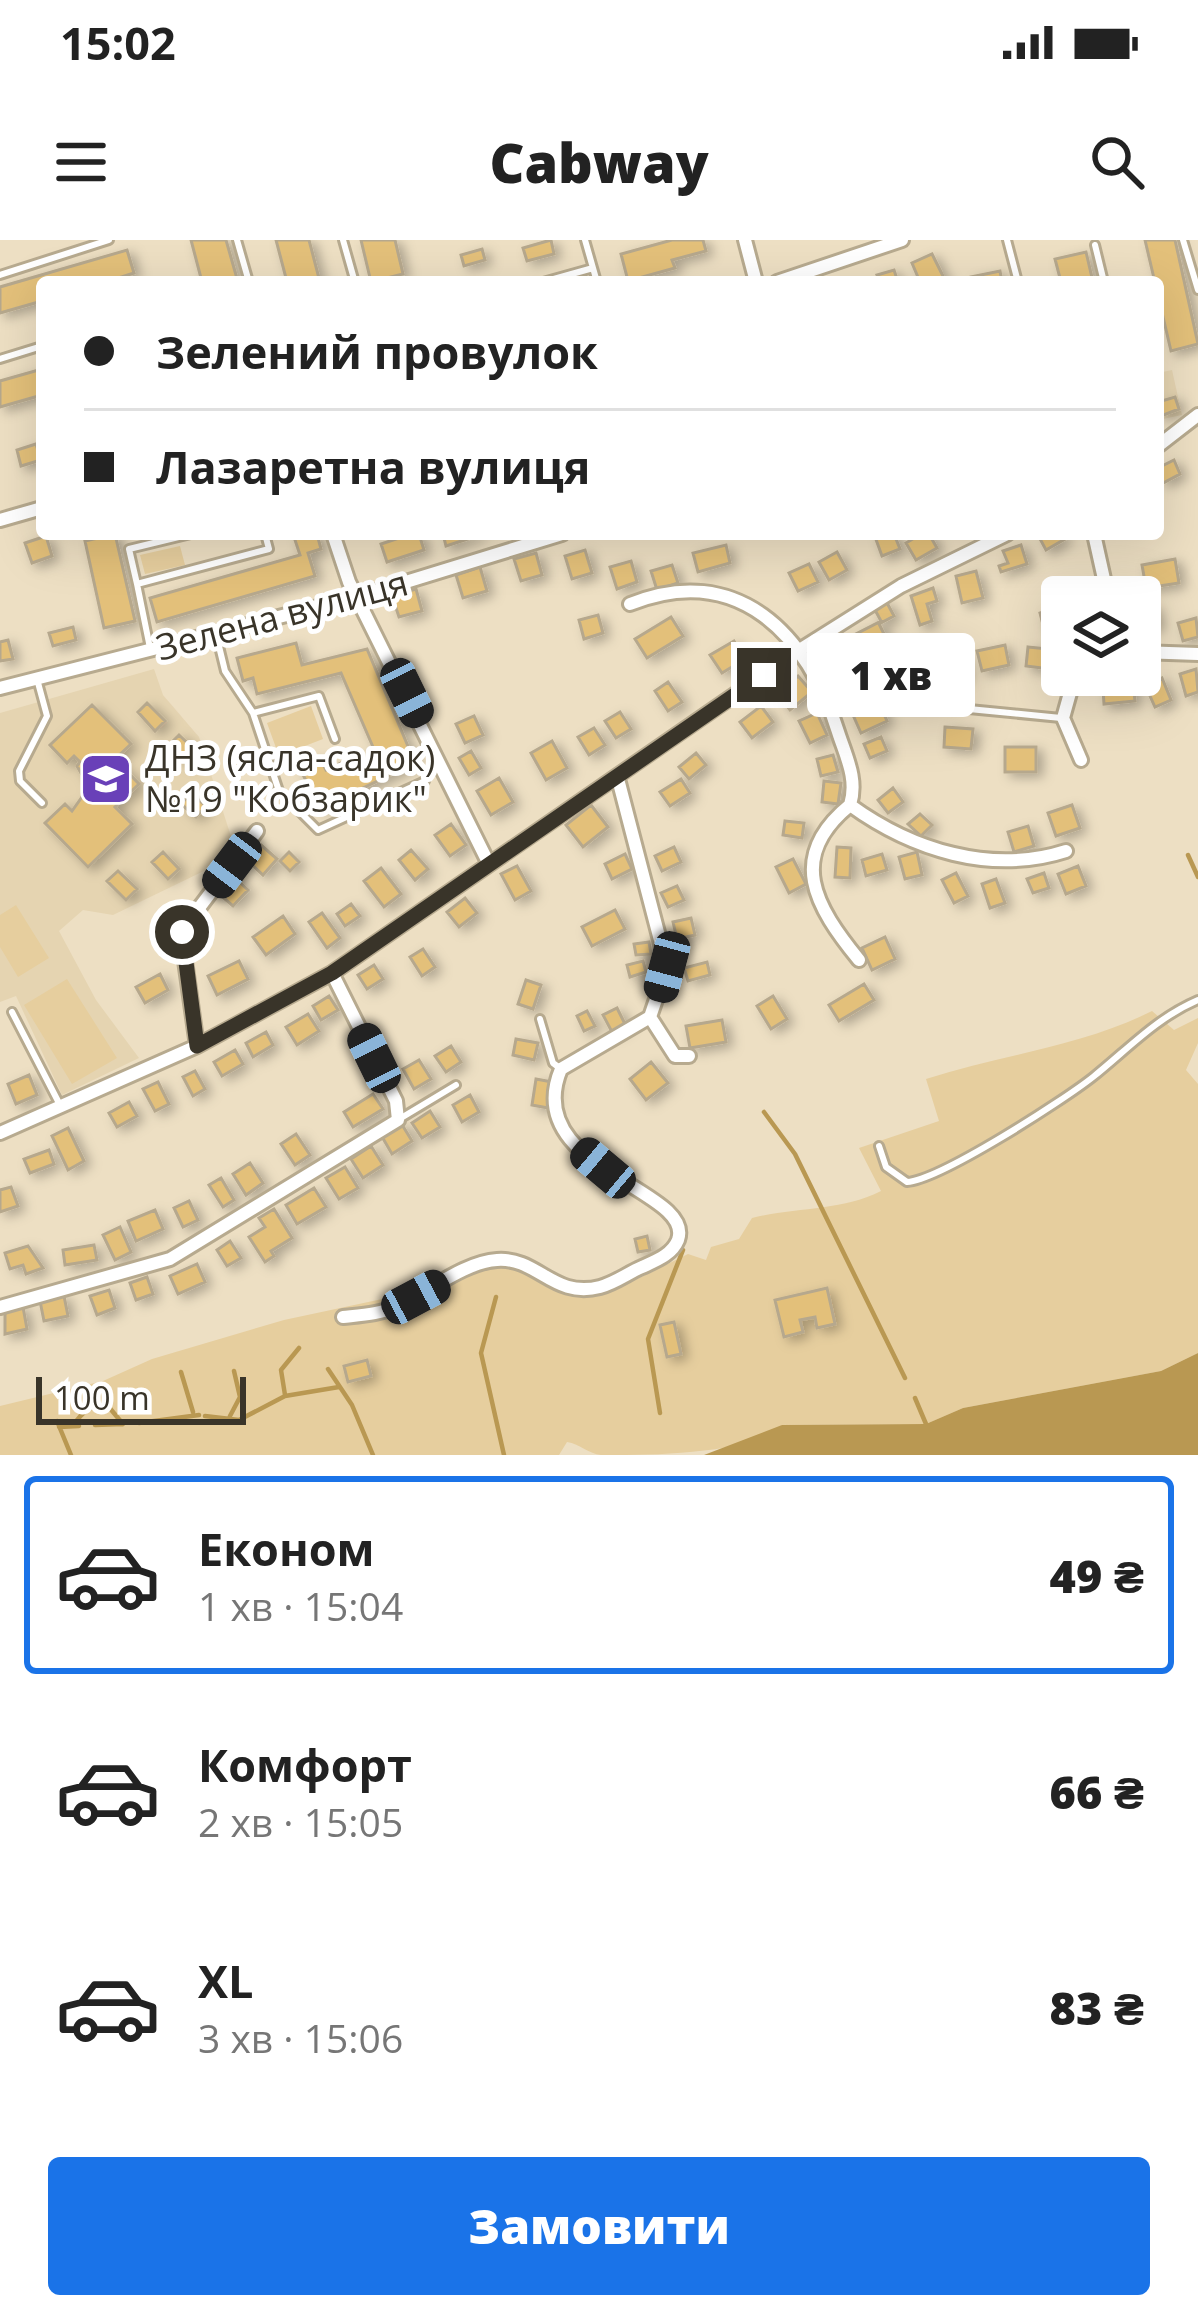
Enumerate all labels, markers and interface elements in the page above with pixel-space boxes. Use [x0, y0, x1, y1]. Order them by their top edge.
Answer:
text: 15:02 [60, 12, 176, 73]
text: Cabway [489, 125, 709, 199]
icon: menu [48, 129, 114, 195]
icon: search [1084, 129, 1150, 195]
text: Зелений провулок [156, 321, 598, 382]
text: Лазаретна вулиця [156, 436, 590, 497]
street label: Зелена вулиця [151, 557, 413, 672]
map controls [1041, 576, 1161, 696]
button: layers [1041, 576, 1161, 696]
callout: 1 хв [806, 633, 974, 717]
route end [737, 648, 791, 702]
text: 1 хв [850, 648, 932, 701]
car [375, 653, 439, 733]
place label: ДНЗ (ясла-садок) №19 "Кобзарик" [145, 733, 435, 823]
school or university icon: ДНЗ (ясла-садок) №19 "Кобзарик" [78, 751, 134, 807]
car [196, 825, 268, 905]
route start [155, 905, 209, 959]
car [640, 928, 694, 1006]
car [342, 1018, 406, 1098]
car [564, 1131, 642, 1205]
car [376, 1264, 456, 1330]
scale bar [36, 1371, 246, 1424]
text: 100 m [54, 1375, 150, 1420]
text: Економ [198, 1518, 375, 1579]
icon: car [54, 1521, 162, 1629]
text: 49 ₴ [1050, 1545, 1144, 1606]
text: 1 хв · 15:04 [198, 1579, 403, 1632]
text: Комфорт [198, 1734, 412, 1795]
icon: car [54, 1737, 162, 1845]
text: 66 ₴ [1050, 1761, 1144, 1822]
text: 2 хв · 15:05 [198, 1795, 403, 1848]
text: XL [198, 1950, 253, 2011]
icon: car [54, 1953, 162, 2061]
text: 83 ₴ [1050, 1977, 1144, 2038]
text: 3 хв · 15:06 [198, 2011, 403, 2064]
button: Замовити [48, 2157, 1150, 2295]

